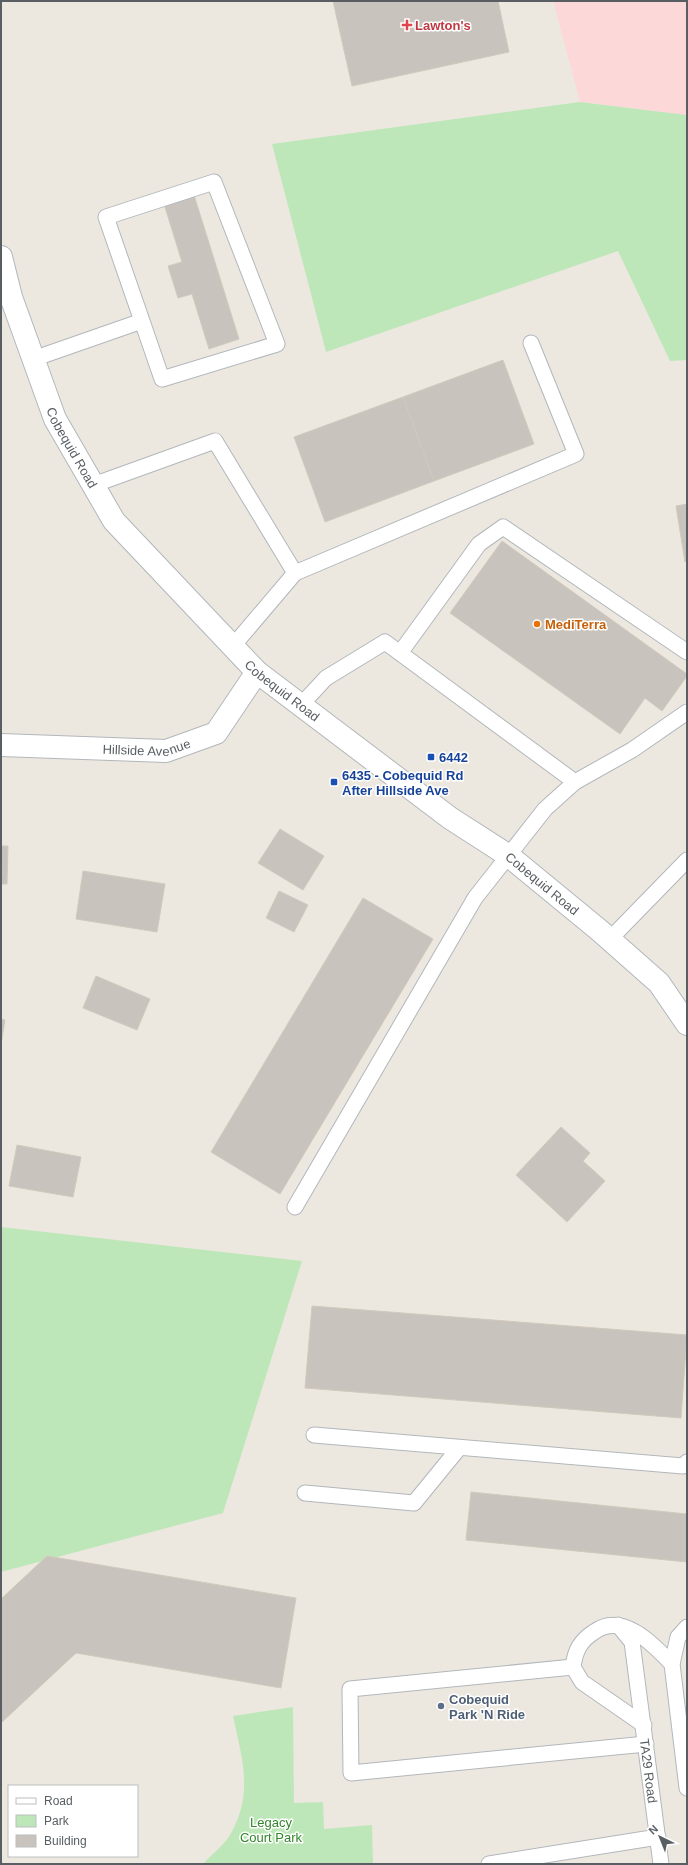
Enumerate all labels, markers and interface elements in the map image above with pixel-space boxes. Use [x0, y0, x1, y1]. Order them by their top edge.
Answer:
place label: Lawton's [415, 18, 471, 33]
marker: Lawton's [402, 20, 412, 30]
street label: Cobequid Road [43, 405, 100, 491]
place label: MediTerra [545, 617, 607, 632]
marker: MediTerra [532, 619, 542, 629]
street label: Cobequid Road [242, 657, 322, 725]
street label: Hillside Avenue [102, 736, 192, 759]
place label: 6442 [439, 750, 468, 765]
marker: 6442 [426, 752, 436, 762]
place label: 6435 - Cobequid Rd After Hillside Ave [342, 768, 463, 798]
marker: 6435 - Cobequid Rd After Hillside Ave [329, 777, 339, 787]
street label: Cobequid Road [502, 849, 582, 918]
place label: Cobequid Park 'N Ride [449, 1692, 525, 1722]
marker: Cobequid Park 'N Ride [436, 1701, 446, 1711]
street label: TA29 Road [637, 1738, 660, 1804]
legend [8, 1785, 138, 1857]
text: Road [44, 1794, 73, 1808]
text: Park [44, 1814, 70, 1828]
park label: Legacy Court Park [240, 1815, 303, 1845]
north arrow [640, 1817, 680, 1857]
text: N [646, 1823, 660, 1837]
text: Building [44, 1834, 87, 1848]

